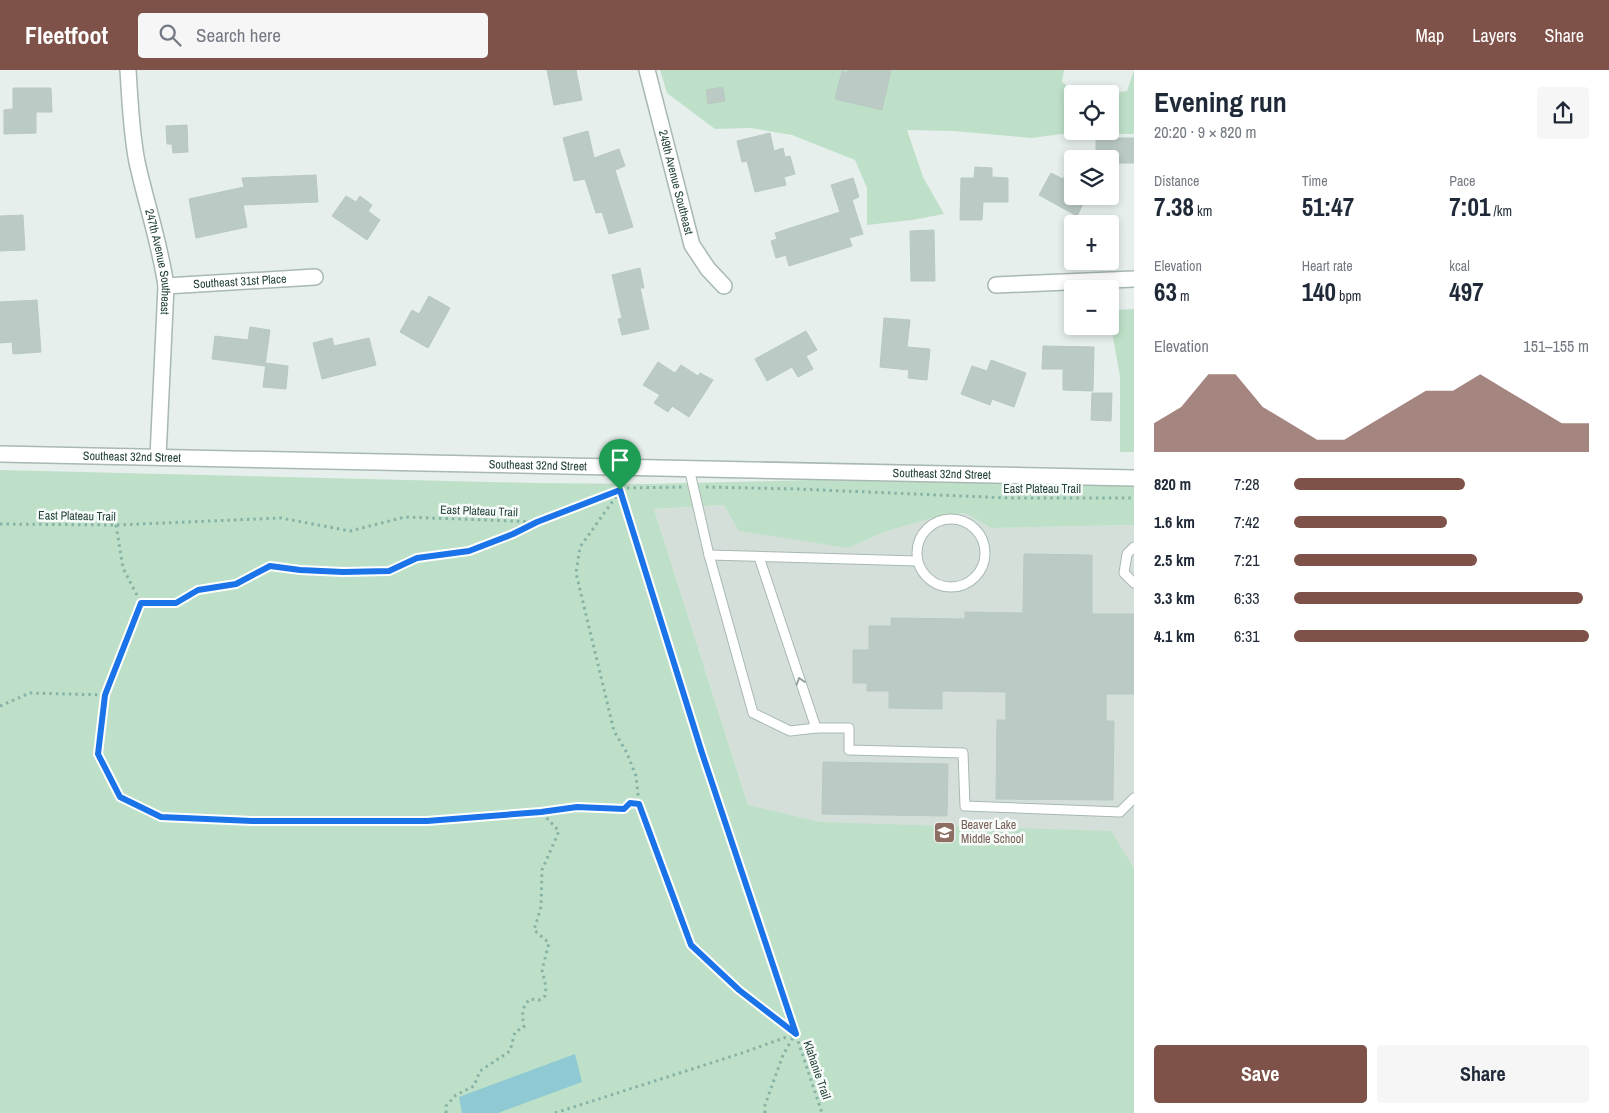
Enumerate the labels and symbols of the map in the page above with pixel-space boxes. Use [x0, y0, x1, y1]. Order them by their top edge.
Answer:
street label: 249th Avenue Southeast [655, 128, 697, 237]
street label: 247th Avenue Southeast [141, 207, 174, 315]
street label: Southeast 31st Place [193, 271, 287, 292]
pin [599, 439, 641, 490]
street label: Southeast 32nd Street [83, 448, 181, 466]
street label: Southeast 32nd Street [489, 456, 587, 474]
street label: Southeast 32nd Street [893, 465, 991, 483]
street label: East Plateau Trail [1003, 481, 1081, 497]
street label: East Plateau Trail [440, 502, 518, 520]
street label: East Plateau Trail [38, 507, 116, 525]
one-way arrow [796, 678, 806, 686]
place label: Beaver Lake Middle School [961, 817, 1023, 847]
school or university icon: Beaver Lake Middle School [933, 820, 957, 844]
street label: Klahanie Trail [800, 1039, 834, 1101]

